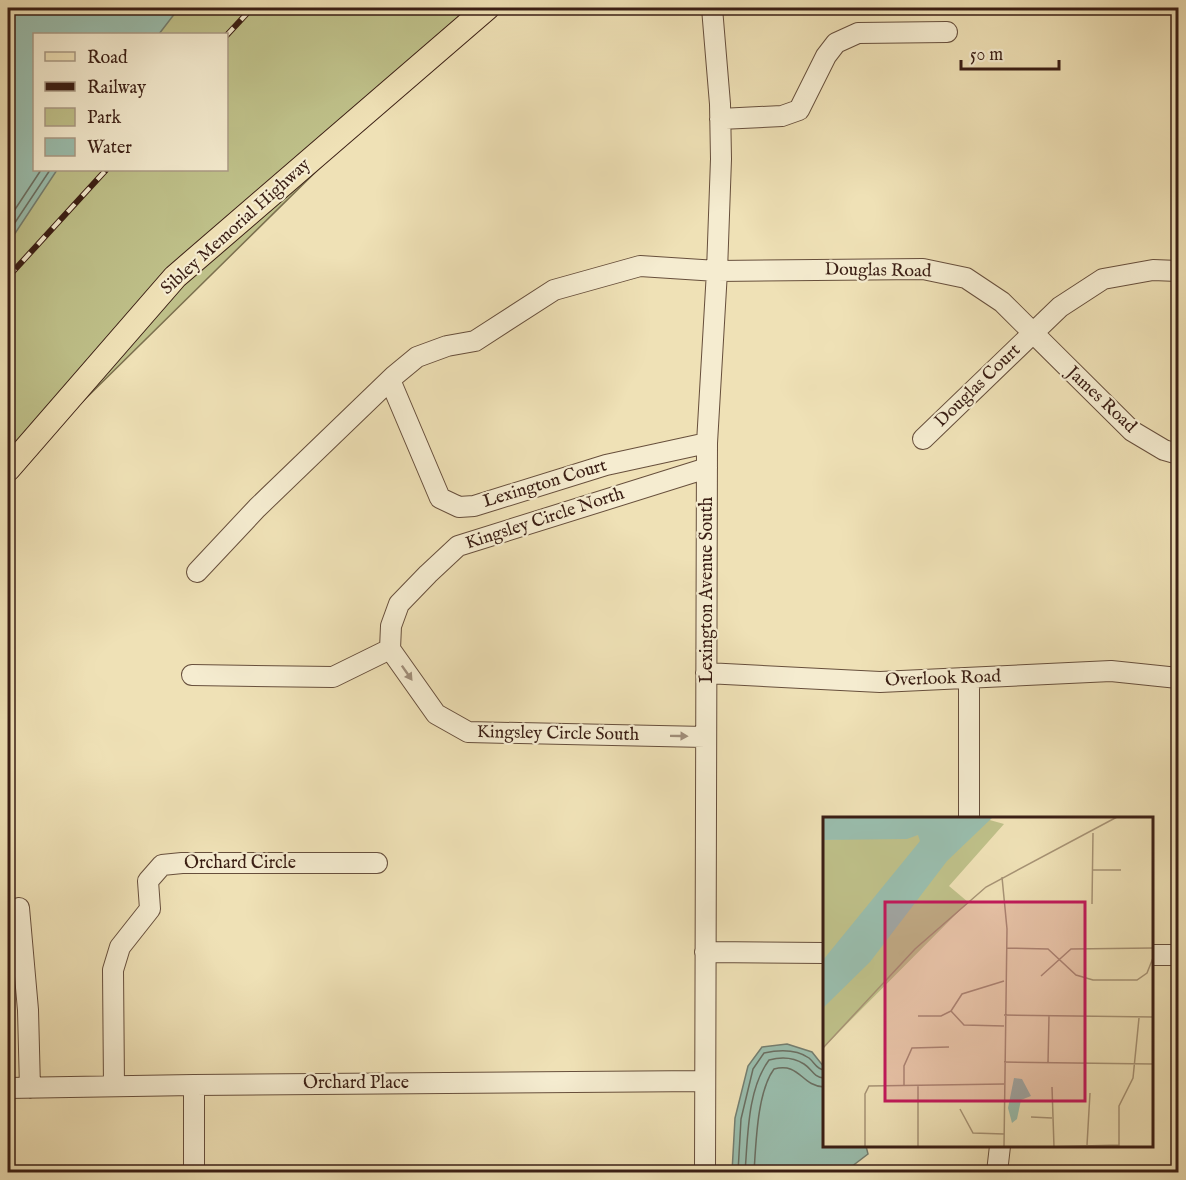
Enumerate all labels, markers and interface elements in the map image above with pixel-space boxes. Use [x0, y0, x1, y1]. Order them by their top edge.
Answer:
legend [33, 33, 228, 171]
scale bar [961, 33, 1058, 71]
text: 50 m [970, 44, 1003, 67]
text: Road [87, 47, 128, 70]
text: Railway [87, 77, 146, 100]
text: Park [87, 107, 122, 130]
text: Water [87, 137, 132, 160]
street label: Sibley Memorial Highway [156, 154, 316, 300]
street label: Douglas Road [824, 259, 932, 283]
street label: Douglas Court [930, 339, 1026, 433]
street label: James Road [1060, 360, 1141, 439]
street label: Lexington Court [480, 454, 610, 514]
street label: Kingsley Circle North [463, 482, 628, 556]
street label: Lexington Avenue South [696, 496, 719, 683]
one-way arrow [401, 665, 413, 681]
street label: Overlook Road [885, 665, 1002, 693]
street label: Kingsley Circle South [477, 721, 640, 747]
one-way arrow [669, 731, 688, 741]
inset map [823, 817, 1153, 1147]
street label: Orchard Circle [184, 852, 296, 875]
street label: Orchard Place [303, 1072, 409, 1095]

